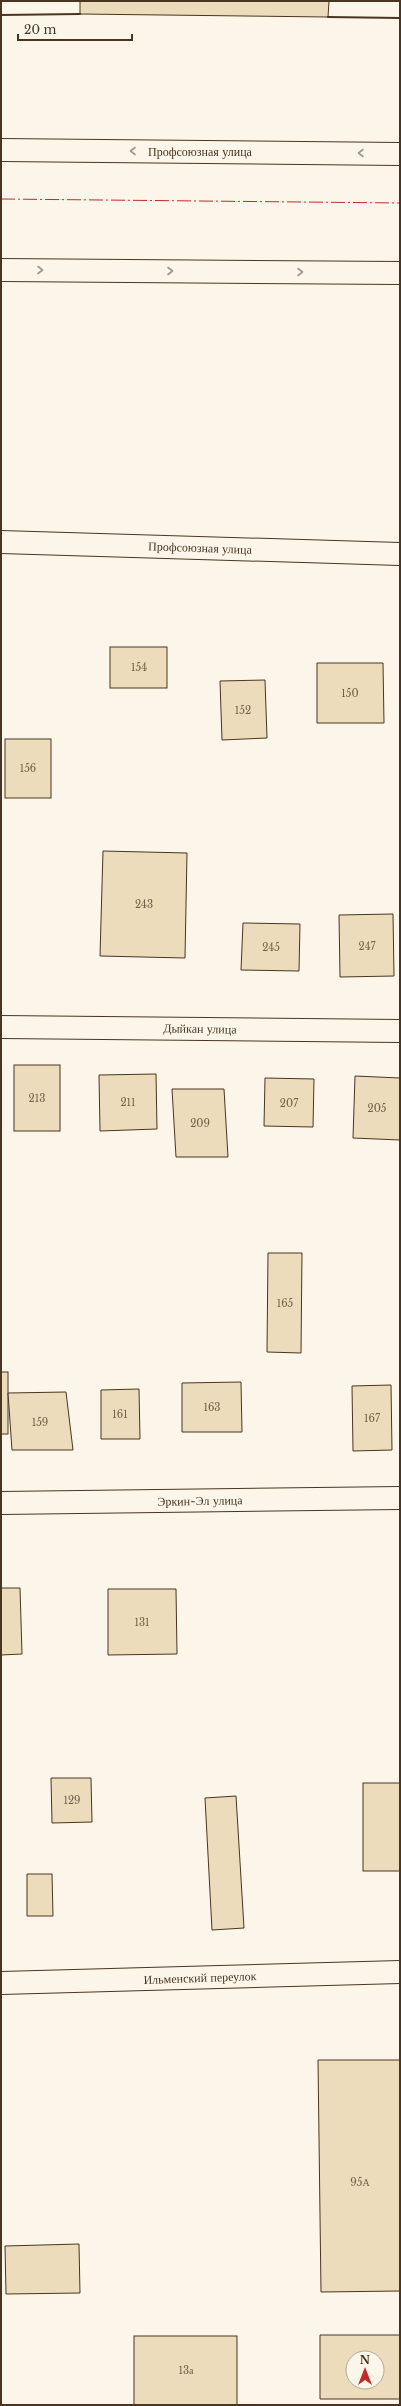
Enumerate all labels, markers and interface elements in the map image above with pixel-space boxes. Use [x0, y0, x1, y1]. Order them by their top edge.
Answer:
scale bar [18, 16, 132, 42]
text: 20 m [24, 22, 56, 37]
street label: Профсоюзная улица [148, 144, 253, 159]
one-way arrow [130, 147, 136, 156]
one-way arrow [358, 149, 364, 157]
one-way arrow [37, 266, 43, 274]
one-way arrow [167, 267, 173, 275]
one-way arrow [297, 268, 303, 276]
street label: Профсоюзная улица [148, 538, 253, 557]
house number: 154 [131, 661, 147, 674]
house number: 150 [341, 687, 359, 700]
house number: 152 [235, 704, 251, 717]
house number: 156 [20, 762, 36, 775]
house number: 243 [135, 898, 153, 911]
house number: 247 [358, 940, 376, 953]
house number: 245 [262, 941, 280, 954]
street label: Дыйкан улица [163, 1020, 237, 1037]
house number: 213 [29, 1092, 45, 1105]
house number: 211 [120, 1096, 136, 1109]
house number: 207 [280, 1097, 299, 1110]
house number: 205 [368, 1102, 387, 1115]
house number: 209 [190, 1117, 210, 1130]
house number: 165 [277, 1297, 294, 1310]
house number: 163 [203, 1401, 221, 1414]
house number: 161 [112, 1408, 128, 1421]
house number: 167 [364, 1412, 381, 1425]
house number: 159 [32, 1416, 48, 1429]
street label: Эркин-Эл улица [157, 1492, 243, 1509]
house number: 131 [134, 1616, 150, 1629]
house number: 129 [63, 1794, 81, 1807]
street label: Ильменский переулок [143, 1968, 257, 1987]
house number: 95А [350, 2176, 370, 2189]
north arrow [345, 2350, 385, 2390]
text: N [360, 2353, 371, 2367]
house number: 13а [178, 2364, 194, 2377]

